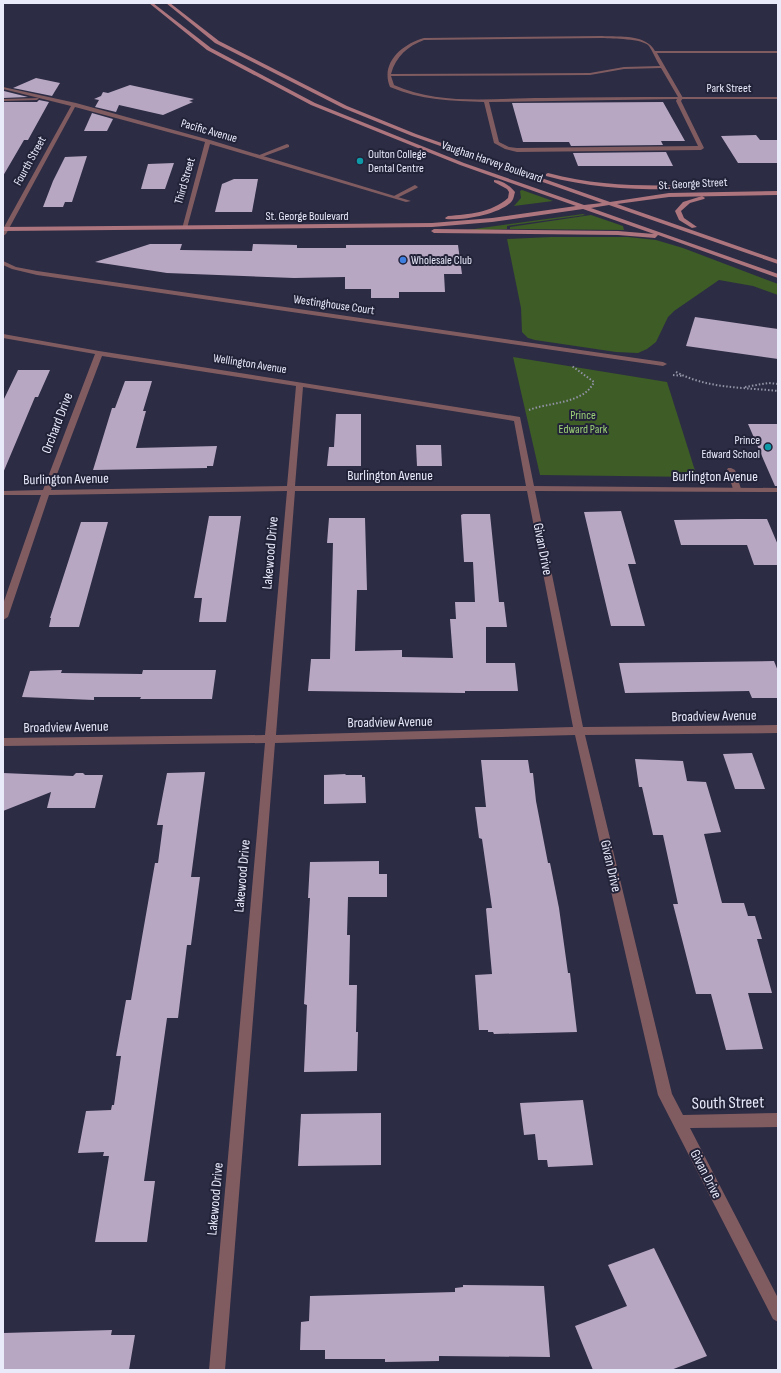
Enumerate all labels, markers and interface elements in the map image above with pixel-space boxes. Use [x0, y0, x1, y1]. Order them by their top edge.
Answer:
street label: Park Street [707, 81, 752, 96]
street label: Pacific Avenue [179, 116, 239, 146]
street label: Fourth Street [10, 133, 50, 188]
street label: Vaughan Harvey Boulevard [439, 138, 545, 186]
place label: Oulton College Dental Centre [368, 147, 426, 176]
street label: Third Street [171, 156, 199, 206]
marker: Oulton College Dental Centre [355, 156, 365, 166]
street label: St. George Street [658, 175, 728, 193]
street label: St. George Boulevard [265, 209, 349, 224]
place label: Wholesale Club [411, 253, 472, 268]
marker: Wholesale Club [398, 255, 408, 265]
street label: Westinghouse Court [293, 292, 376, 318]
street label: Wellington Avenue [212, 351, 288, 377]
street label: Orchard Drive [38, 390, 76, 456]
park label: Prince Edward Park [559, 408, 608, 437]
place label: Prince Edward School [701, 433, 760, 462]
marker: Prince Edward School [763, 442, 773, 452]
street label: Burlington Avenue [347, 467, 433, 484]
street label: Burlington Avenue [672, 468, 758, 485]
street label: Burlington Avenue [23, 470, 109, 488]
street label: Lakewood Drive [258, 516, 282, 590]
street label: Givan Drive [530, 521, 556, 577]
street label: Broadview Avenue [671, 707, 757, 725]
street label: Broadview Avenue [347, 713, 433, 731]
street label: Broadview Avenue [23, 718, 109, 736]
street label: Givan Drive [597, 838, 625, 894]
street label: Lakewood Drive [230, 839, 254, 913]
street label: South Street [692, 1092, 764, 1114]
street label: Givan Drive [686, 1147, 726, 1201]
street label: Lakewood Drive [203, 1162, 227, 1236]

